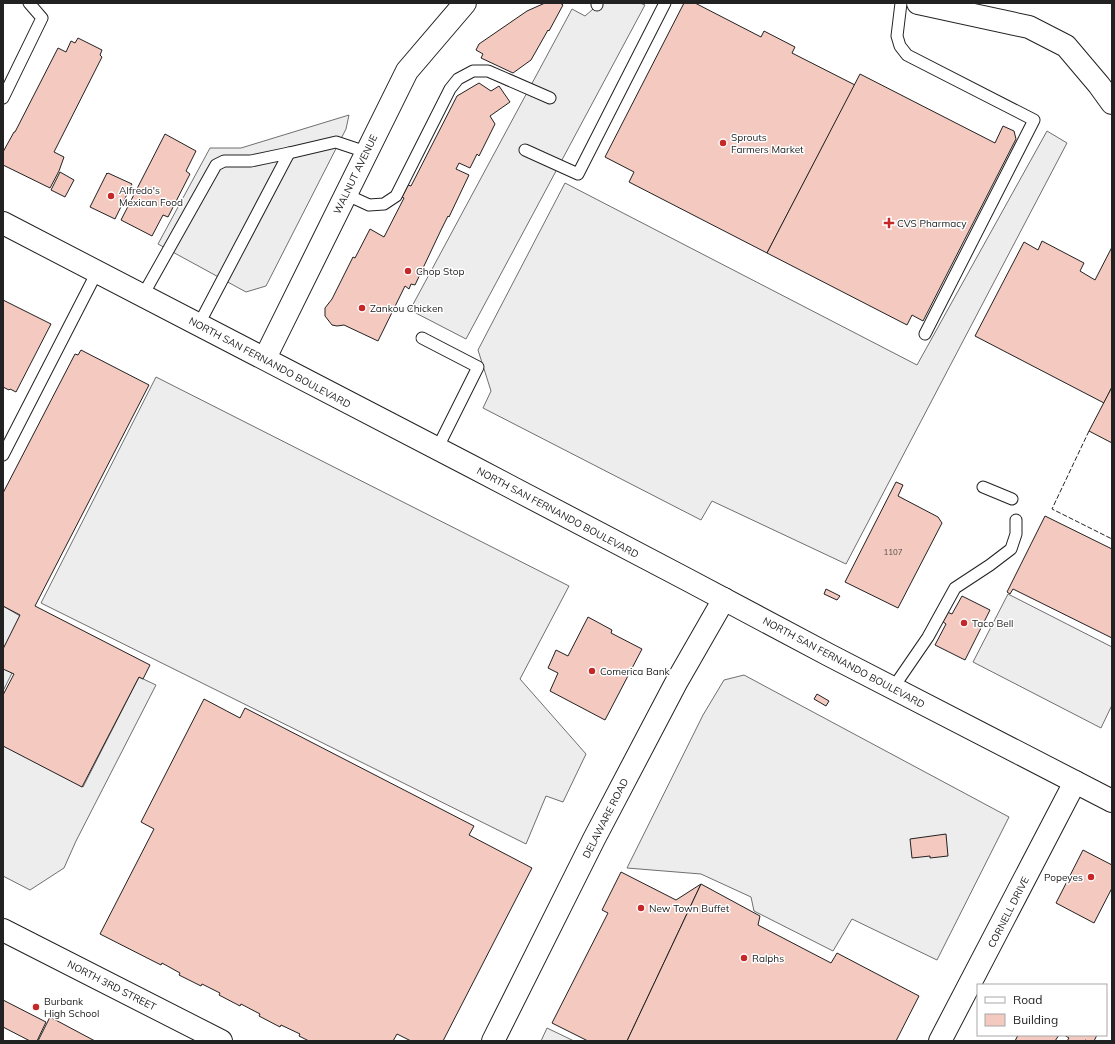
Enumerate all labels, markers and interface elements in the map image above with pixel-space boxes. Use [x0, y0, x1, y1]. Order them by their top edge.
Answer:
place label: Sprouts Farmers Market [731, 131, 804, 156]
street label: WALNUT AVENUE [331, 132, 380, 216]
marker: Sprouts Farmers Market [718, 138, 728, 148]
place label: Alfredo's Mexican Food [119, 184, 183, 209]
marker: Alfredo's Mexican Food [106, 191, 116, 201]
place label: CVS Pharmacy [897, 217, 967, 230]
marker: CVS Pharmacy [884, 218, 894, 228]
place label: Chop Stop [416, 265, 464, 278]
marker: Chop Stop [403, 266, 413, 276]
place label: Zankou Chicken [370, 302, 443, 315]
marker: Zankou Chicken [357, 303, 367, 313]
street label: NORTH SAN FERNANDO BOULEVARD [187, 314, 353, 411]
street label: NORTH SAN FERNANDO BOULEVARD [475, 464, 641, 561]
house number: 1107 [883, 547, 903, 557]
street label: NORTH SAN FERNANDO BOULEVARD [761, 614, 927, 711]
place label: Taco Bell [972, 617, 1013, 630]
marker: Taco Bell [959, 618, 969, 628]
place label: Comerica Bank [600, 665, 671, 678]
marker: Comerica Bank [587, 666, 597, 676]
street label: DELAWARE ROAD [580, 776, 631, 860]
place label: Popeyes [1044, 871, 1083, 884]
marker: Popeyes [1086, 872, 1096, 882]
street label: CORNELL DRIVE [985, 874, 1032, 950]
place label: New Town Buffet [649, 902, 730, 915]
marker: New Town Buffet [636, 903, 646, 913]
place label: Ralphs [752, 952, 784, 965]
marker: Ralphs [739, 953, 749, 963]
street label: NORTH 3RD STREET [65, 957, 158, 1013]
legend [977, 984, 1107, 1036]
text: Road [1013, 992, 1042, 1007]
place label: Burbank High School [44, 995, 99, 1020]
marker: Burbank High School [31, 1002, 41, 1012]
text: Building [1013, 1012, 1058, 1027]

